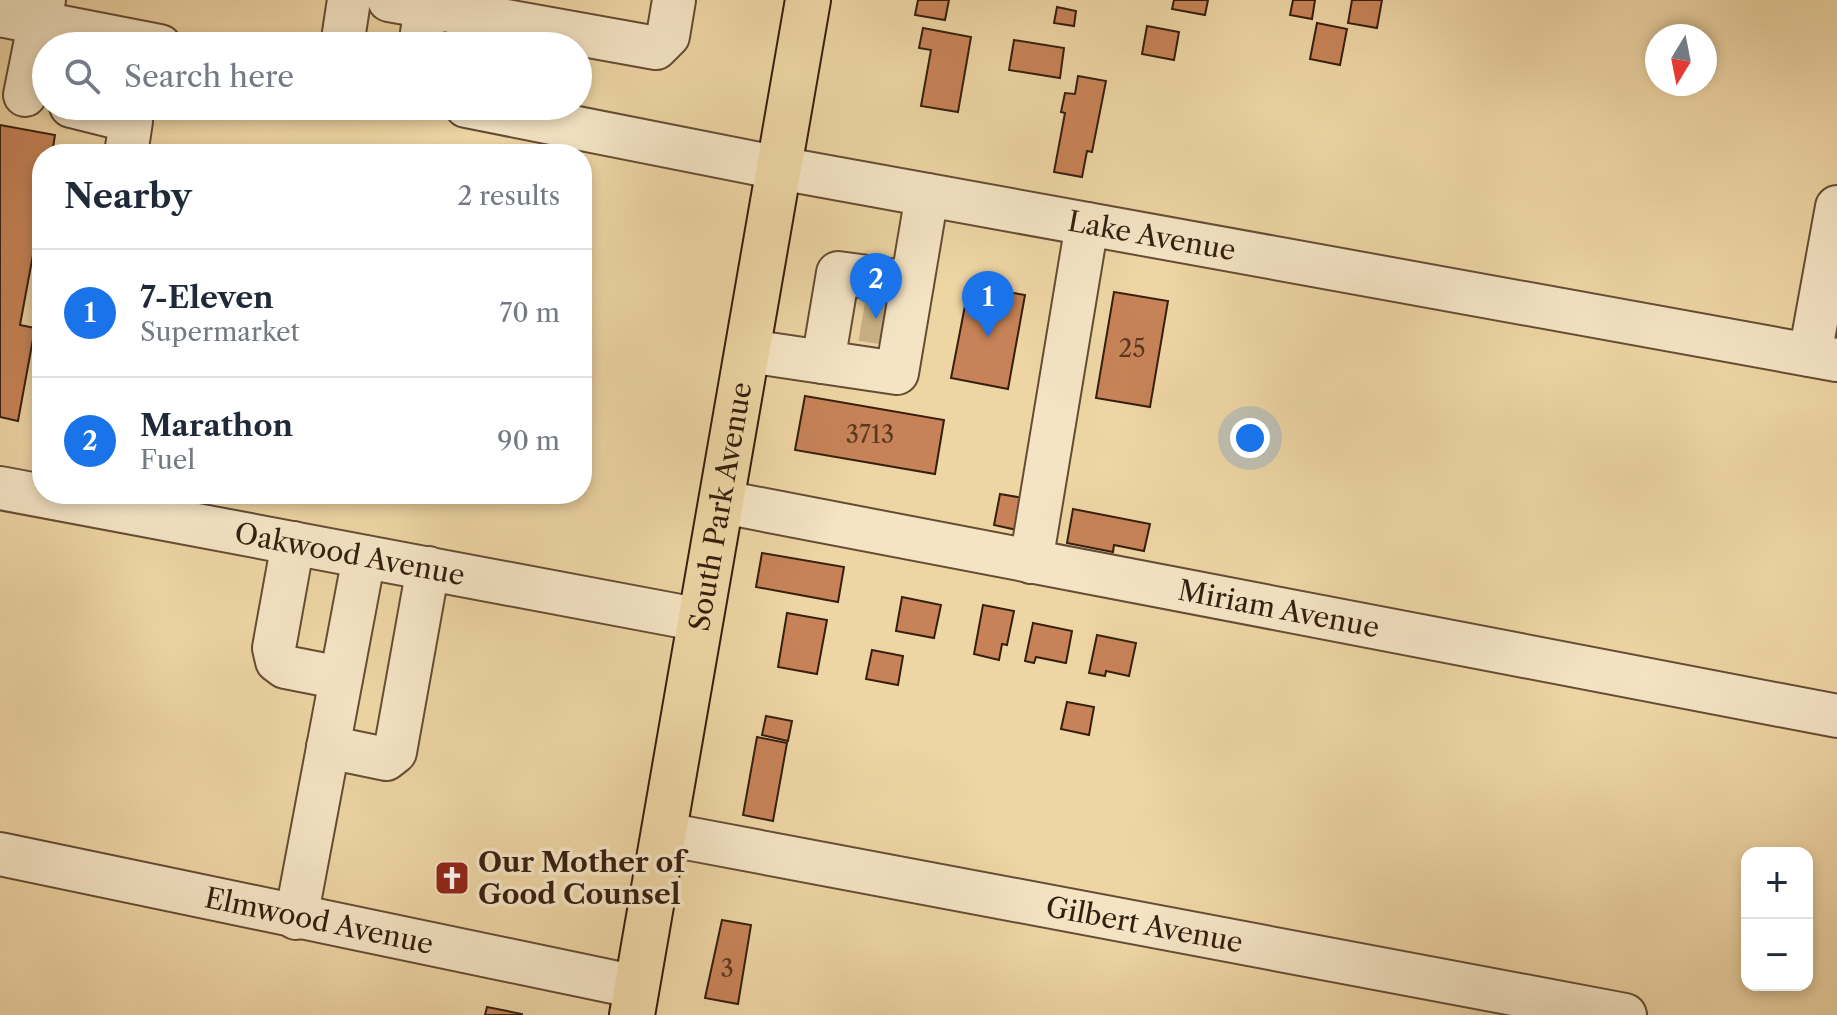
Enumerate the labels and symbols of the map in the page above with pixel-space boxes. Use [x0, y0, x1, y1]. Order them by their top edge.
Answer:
north arrow [1645, 24, 1717, 96]
street label: Lake Avenue [1065, 204, 1238, 268]
pin: 2 [850, 253, 902, 319]
pin: 1 [962, 271, 1014, 337]
house number: 25 [1119, 334, 1145, 363]
street label: South Park Avenue [682, 379, 758, 634]
your location [1230, 418, 1270, 458]
house number: 3713 [846, 420, 894, 449]
street label: Oakwood Avenue [232, 516, 468, 592]
street label: Miriam Avenue [1176, 573, 1382, 645]
place label: Our Mother of Good Counsel [478, 845, 689, 911]
church icon: Our Mother of Good Counsel [433, 859, 471, 897]
street label: Elmwood Avenue [202, 880, 437, 961]
street label: Gilbert Avenue [1043, 889, 1246, 960]
house number: 3 [720, 954, 734, 983]

